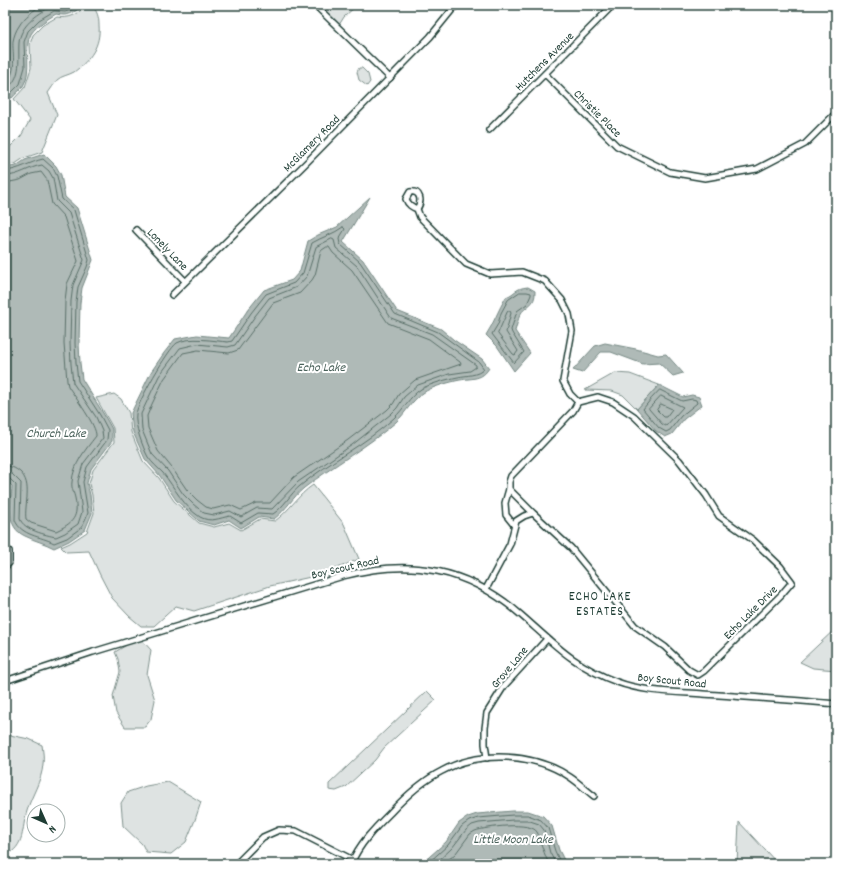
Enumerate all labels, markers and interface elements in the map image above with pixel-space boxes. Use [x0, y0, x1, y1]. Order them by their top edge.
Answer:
street label: Hutchens Avenue [512, 29, 578, 95]
street label: Christie Place [569, 86, 625, 142]
street label: McGlamery Road [280, 112, 344, 176]
street label: Lonely Lane [142, 225, 191, 275]
water label: Echo Lake [297, 359, 346, 378]
water label: Church Lake [26, 425, 87, 444]
street label: Boy Scout Road [310, 552, 381, 584]
street label: Echo Lake Drive [720, 582, 782, 644]
district label: ECHO LAKE ESTATES [569, 588, 631, 622]
street label: Grove Lane [487, 643, 533, 693]
street label: Boy Scout Road [637, 669, 707, 694]
north arrow [26, 803, 66, 843]
text: N [44, 821, 59, 837]
water label: Little Moon Lake [473, 831, 554, 850]

